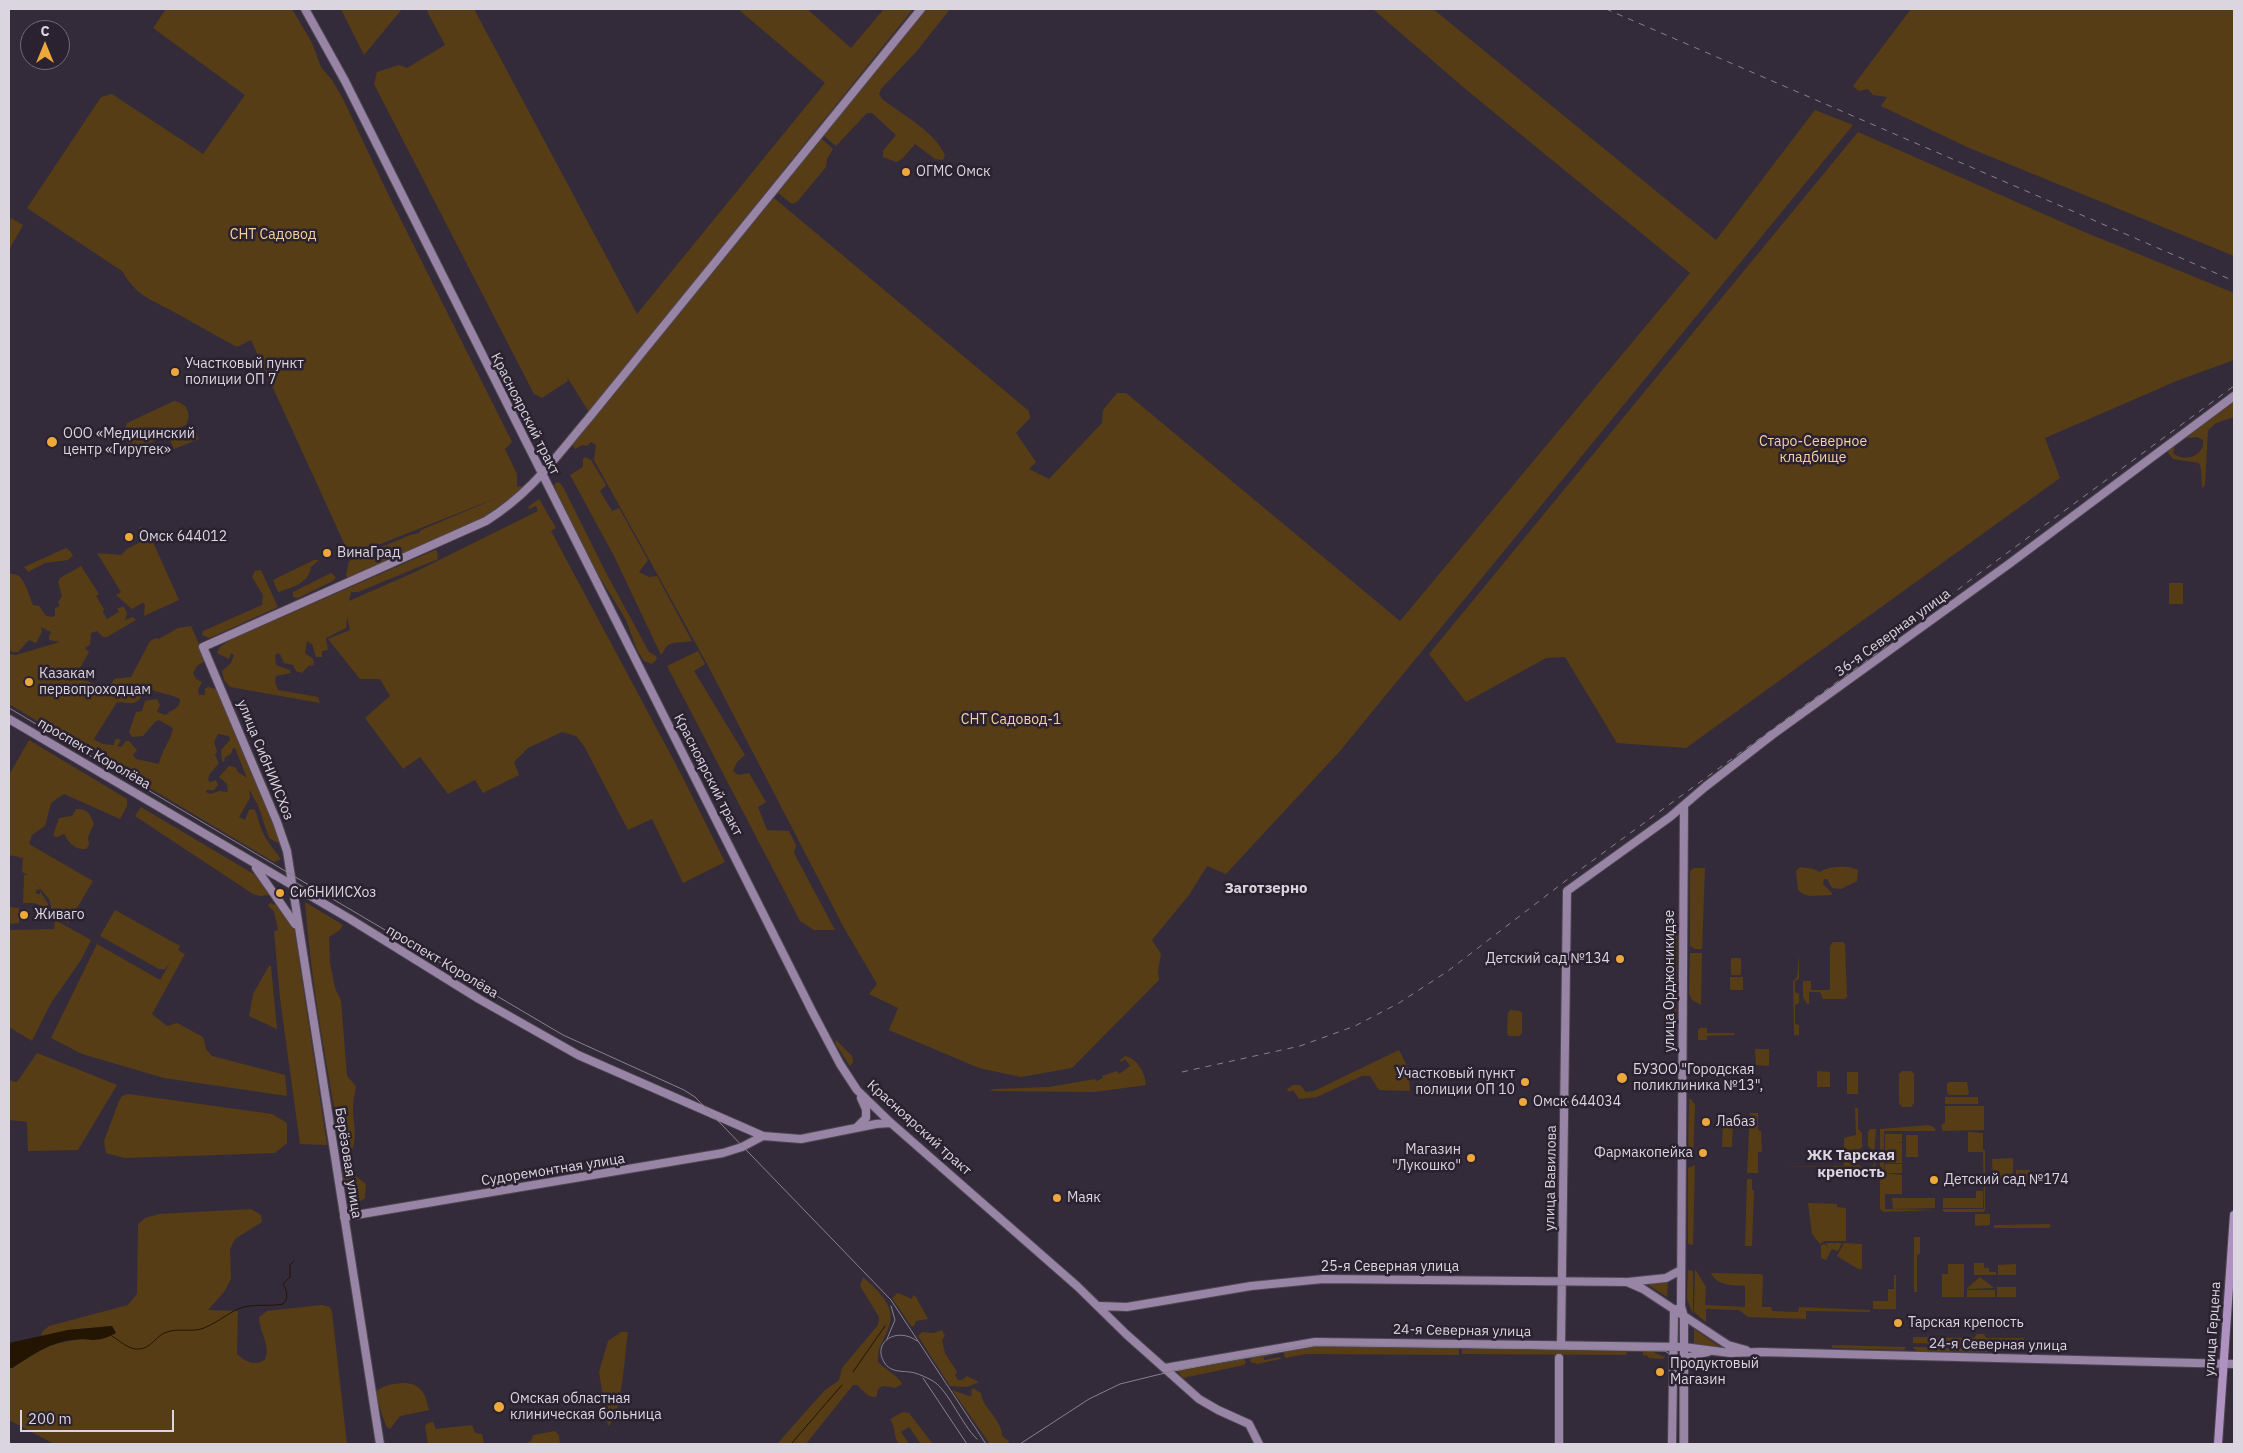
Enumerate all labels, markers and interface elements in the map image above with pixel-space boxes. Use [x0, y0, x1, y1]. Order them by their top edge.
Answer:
north arrow [20, 20, 70, 70]
text: С [40, 22, 50, 40]
place label: ОГМС Омск [916, 164, 991, 180]
marker: ОГМС Омск [900, 166, 912, 178]
park label: СНТ Садовод [230, 227, 316, 243]
street label: Красноярский тракт [487, 350, 563, 478]
place label: Участковый пункт полиции ОП 7 [185, 356, 304, 388]
marker: Участковый пункт полиции ОП 7 [169, 366, 181, 378]
place label: ООО «Медицинский центр «Гирутек» [63, 426, 195, 458]
park label: Старо-Северное кладбище [1759, 434, 1867, 467]
marker: ООО «Медицинский центр «Гирутек» [45, 435, 59, 449]
place label: Омск 644012 [139, 529, 227, 545]
marker: Омск 644012 [123, 531, 135, 543]
place label: ВинаГрад [337, 545, 401, 561]
marker: ВинаГрад [321, 547, 333, 559]
street label: 36-я Северная улица [1832, 586, 1954, 680]
place label: Казакам первопроходцам [39, 666, 151, 699]
marker: Казакам первопроходцам [23, 676, 35, 688]
street label: улица СибНИИСХоз [233, 697, 297, 823]
street label: Красноярский тракт [670, 711, 746, 839]
park label: СНТ Садовод-1 [961, 712, 1061, 728]
street label: проспект Королёва [34, 715, 154, 793]
district label: Заготзерно [1224, 880, 1308, 898]
place label: СибНИИСХоз [290, 885, 376, 901]
marker: СибНИИСХоз [274, 887, 286, 899]
place label: Живаго [34, 907, 85, 923]
marker: Живаго [18, 909, 30, 921]
street label: улица Орджоникидзе [1662, 910, 1678, 1052]
street label: проспект Королёва [383, 922, 501, 1002]
place label: Детский сад №134 [1485, 951, 1610, 967]
marker: Детский сад №134 [1614, 953, 1626, 965]
place label: БУЗОО "Городская поликлиника №13", [1633, 1062, 1763, 1094]
place label: Участковый пункт полиции ОП 10 [1396, 1066, 1515, 1098]
marker: БУЗОО "Городская поликлиника №13", [1615, 1071, 1629, 1085]
marker: Участковый пункт полиции ОП 10 [1519, 1076, 1531, 1088]
street label: Красноярский тракт [863, 1077, 975, 1179]
place label: Омск 644034 [1533, 1094, 1621, 1110]
marker: Омск 644034 [1517, 1096, 1529, 1108]
street label: Берёзовая улица [331, 1106, 365, 1220]
place label: Лабаз [1716, 1114, 1756, 1130]
marker: Лабаз [1700, 1116, 1712, 1128]
street label: улица Вавилова [1542, 1125, 1560, 1231]
place label: Магазин "Лукошко" [1392, 1142, 1461, 1174]
place label: Фармакопейка [1594, 1145, 1693, 1161]
marker: Фармакопейка [1697, 1147, 1709, 1159]
district label: ЖК Тарская крепость [1807, 1147, 1895, 1182]
street label: Судоремонтная улица [480, 1150, 626, 1190]
marker: Магазин "Лукошко" [1465, 1152, 1477, 1164]
place label: Детский сад №174 [1944, 1172, 2069, 1188]
marker: Детский сад №174 [1928, 1174, 1940, 1186]
place label: Маяк [1067, 1190, 1101, 1206]
marker: Маяк [1051, 1192, 1063, 1204]
street label: 25-я Северная улица [1321, 1259, 1459, 1275]
street label: улица Герцена [2201, 1281, 2225, 1377]
place label: Тарская крепость [1908, 1315, 2024, 1331]
marker: Тарская крепость [1892, 1317, 1904, 1329]
street label: 24-я Северная улица [1393, 1321, 1531, 1341]
street label: 24-я Северная улица [1929, 1335, 2067, 1355]
place label: Продуктовый Магазин [1670, 1356, 1759, 1388]
marker: Продуктовый Магазин [1654, 1366, 1666, 1378]
place label: Омская областная клиническая больница [510, 1391, 662, 1424]
scale bar [22, 1400, 176, 1432]
marker: Омская областная клиническая больница [492, 1400, 506, 1414]
text: 200 m [28, 1409, 72, 1428]

